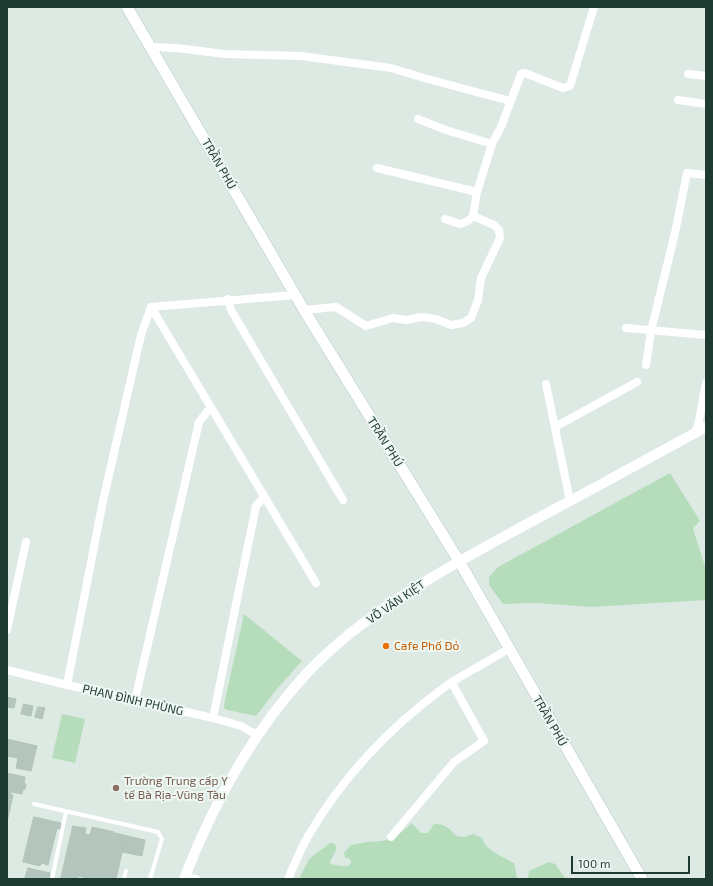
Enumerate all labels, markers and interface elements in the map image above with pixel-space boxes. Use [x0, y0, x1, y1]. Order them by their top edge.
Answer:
street label: TRẦN PHÚ [199, 136, 239, 192]
street label: TRẦN PHÚ [364, 414, 406, 470]
street label: VÕ VĂN KIỆT [364, 577, 428, 627]
place label: Cafe Phố Đỏ [394, 639, 459, 653]
marker: Cafe Phố Đỏ [381, 641, 391, 651]
street label: PHAN ĐÌNH PHÙNG [81, 681, 185, 719]
street label: TRẦN PHÚ [530, 693, 570, 749]
place label: Trường Trung cấp Y tế Bà Rịa-Vũng Tàu [124, 774, 228, 802]
marker: Trường Trung cấp Y tế Bà Rịa-Vũng Tàu [111, 783, 121, 793]
scale bar [573, 848, 692, 874]
text: 100 m [578, 856, 610, 870]

